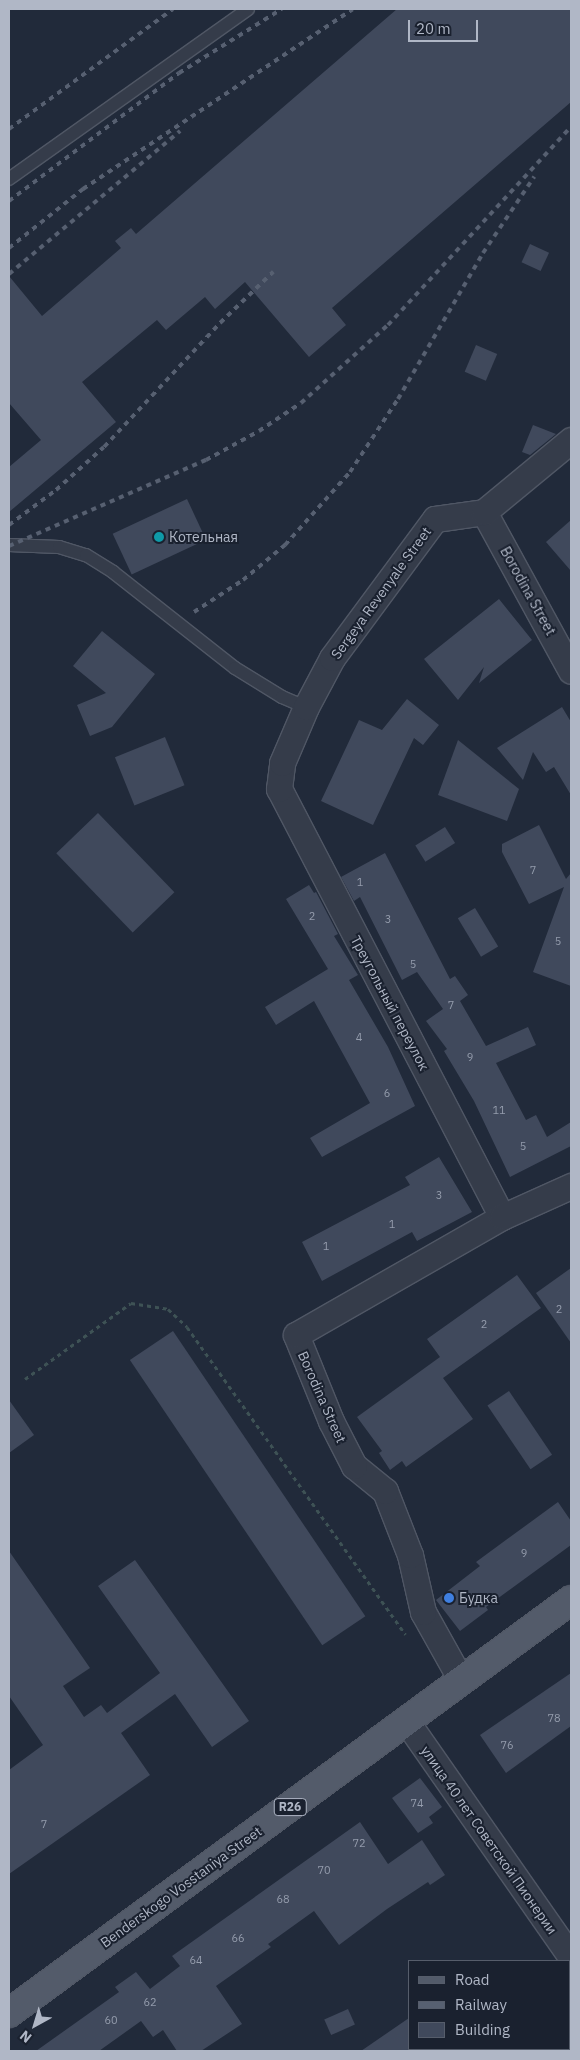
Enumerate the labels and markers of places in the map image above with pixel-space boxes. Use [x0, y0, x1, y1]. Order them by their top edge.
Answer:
place label: Котельная [169, 529, 238, 545]
marker: Котельная [153, 531, 165, 543]
place label: Будка [459, 1590, 498, 1606]
marker: Будка [443, 1592, 455, 1604]

